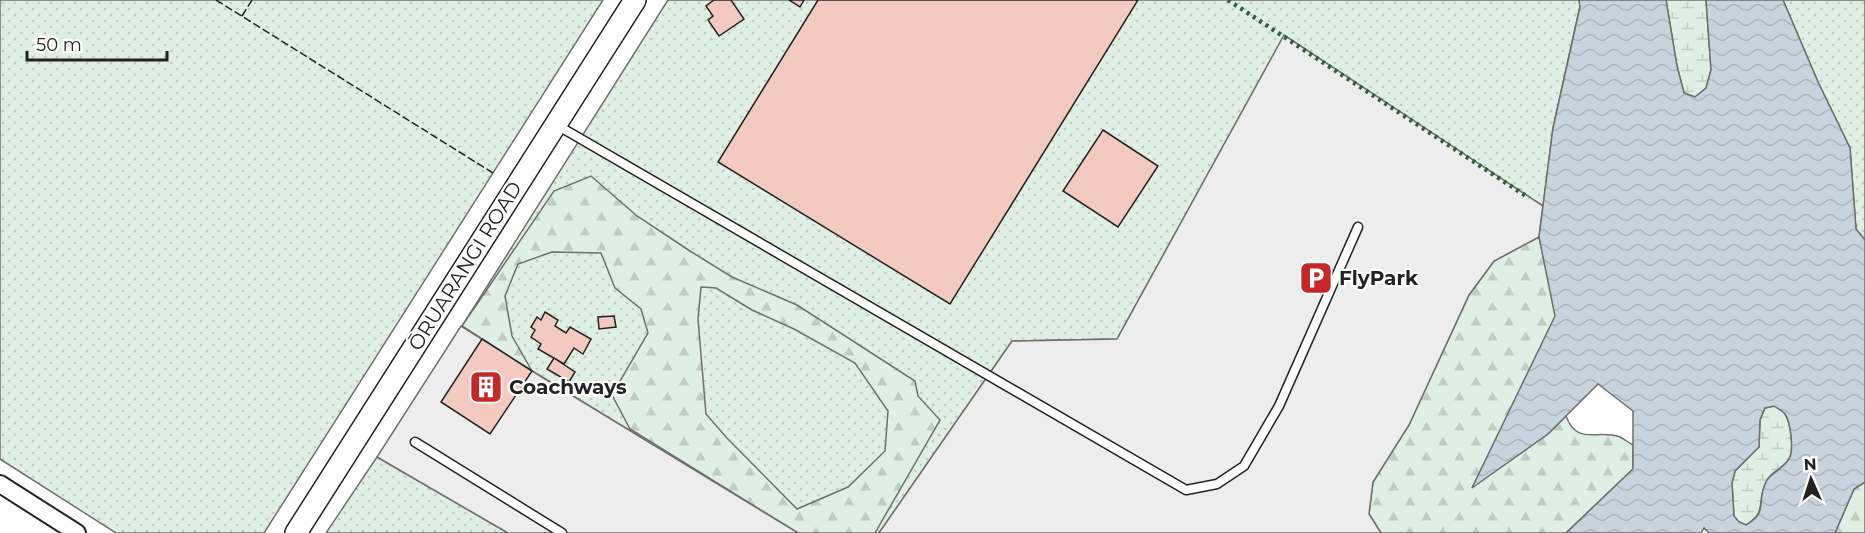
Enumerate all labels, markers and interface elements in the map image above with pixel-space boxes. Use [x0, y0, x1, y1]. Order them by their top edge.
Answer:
scale bar [27, 24, 166, 62]
text: 50 m [36, 34, 82, 56]
street label: ŌRUARANGI ROAD [403, 177, 527, 355]
parking icon: FlyPark [1298, 260, 1334, 296]
place label: FlyPark [1339, 266, 1419, 290]
building icon: Coachways [468, 369, 504, 405]
place label: Coachways [509, 375, 627, 399]
north arrow [1781, 449, 1841, 509]
text: N [1803, 455, 1817, 474]

